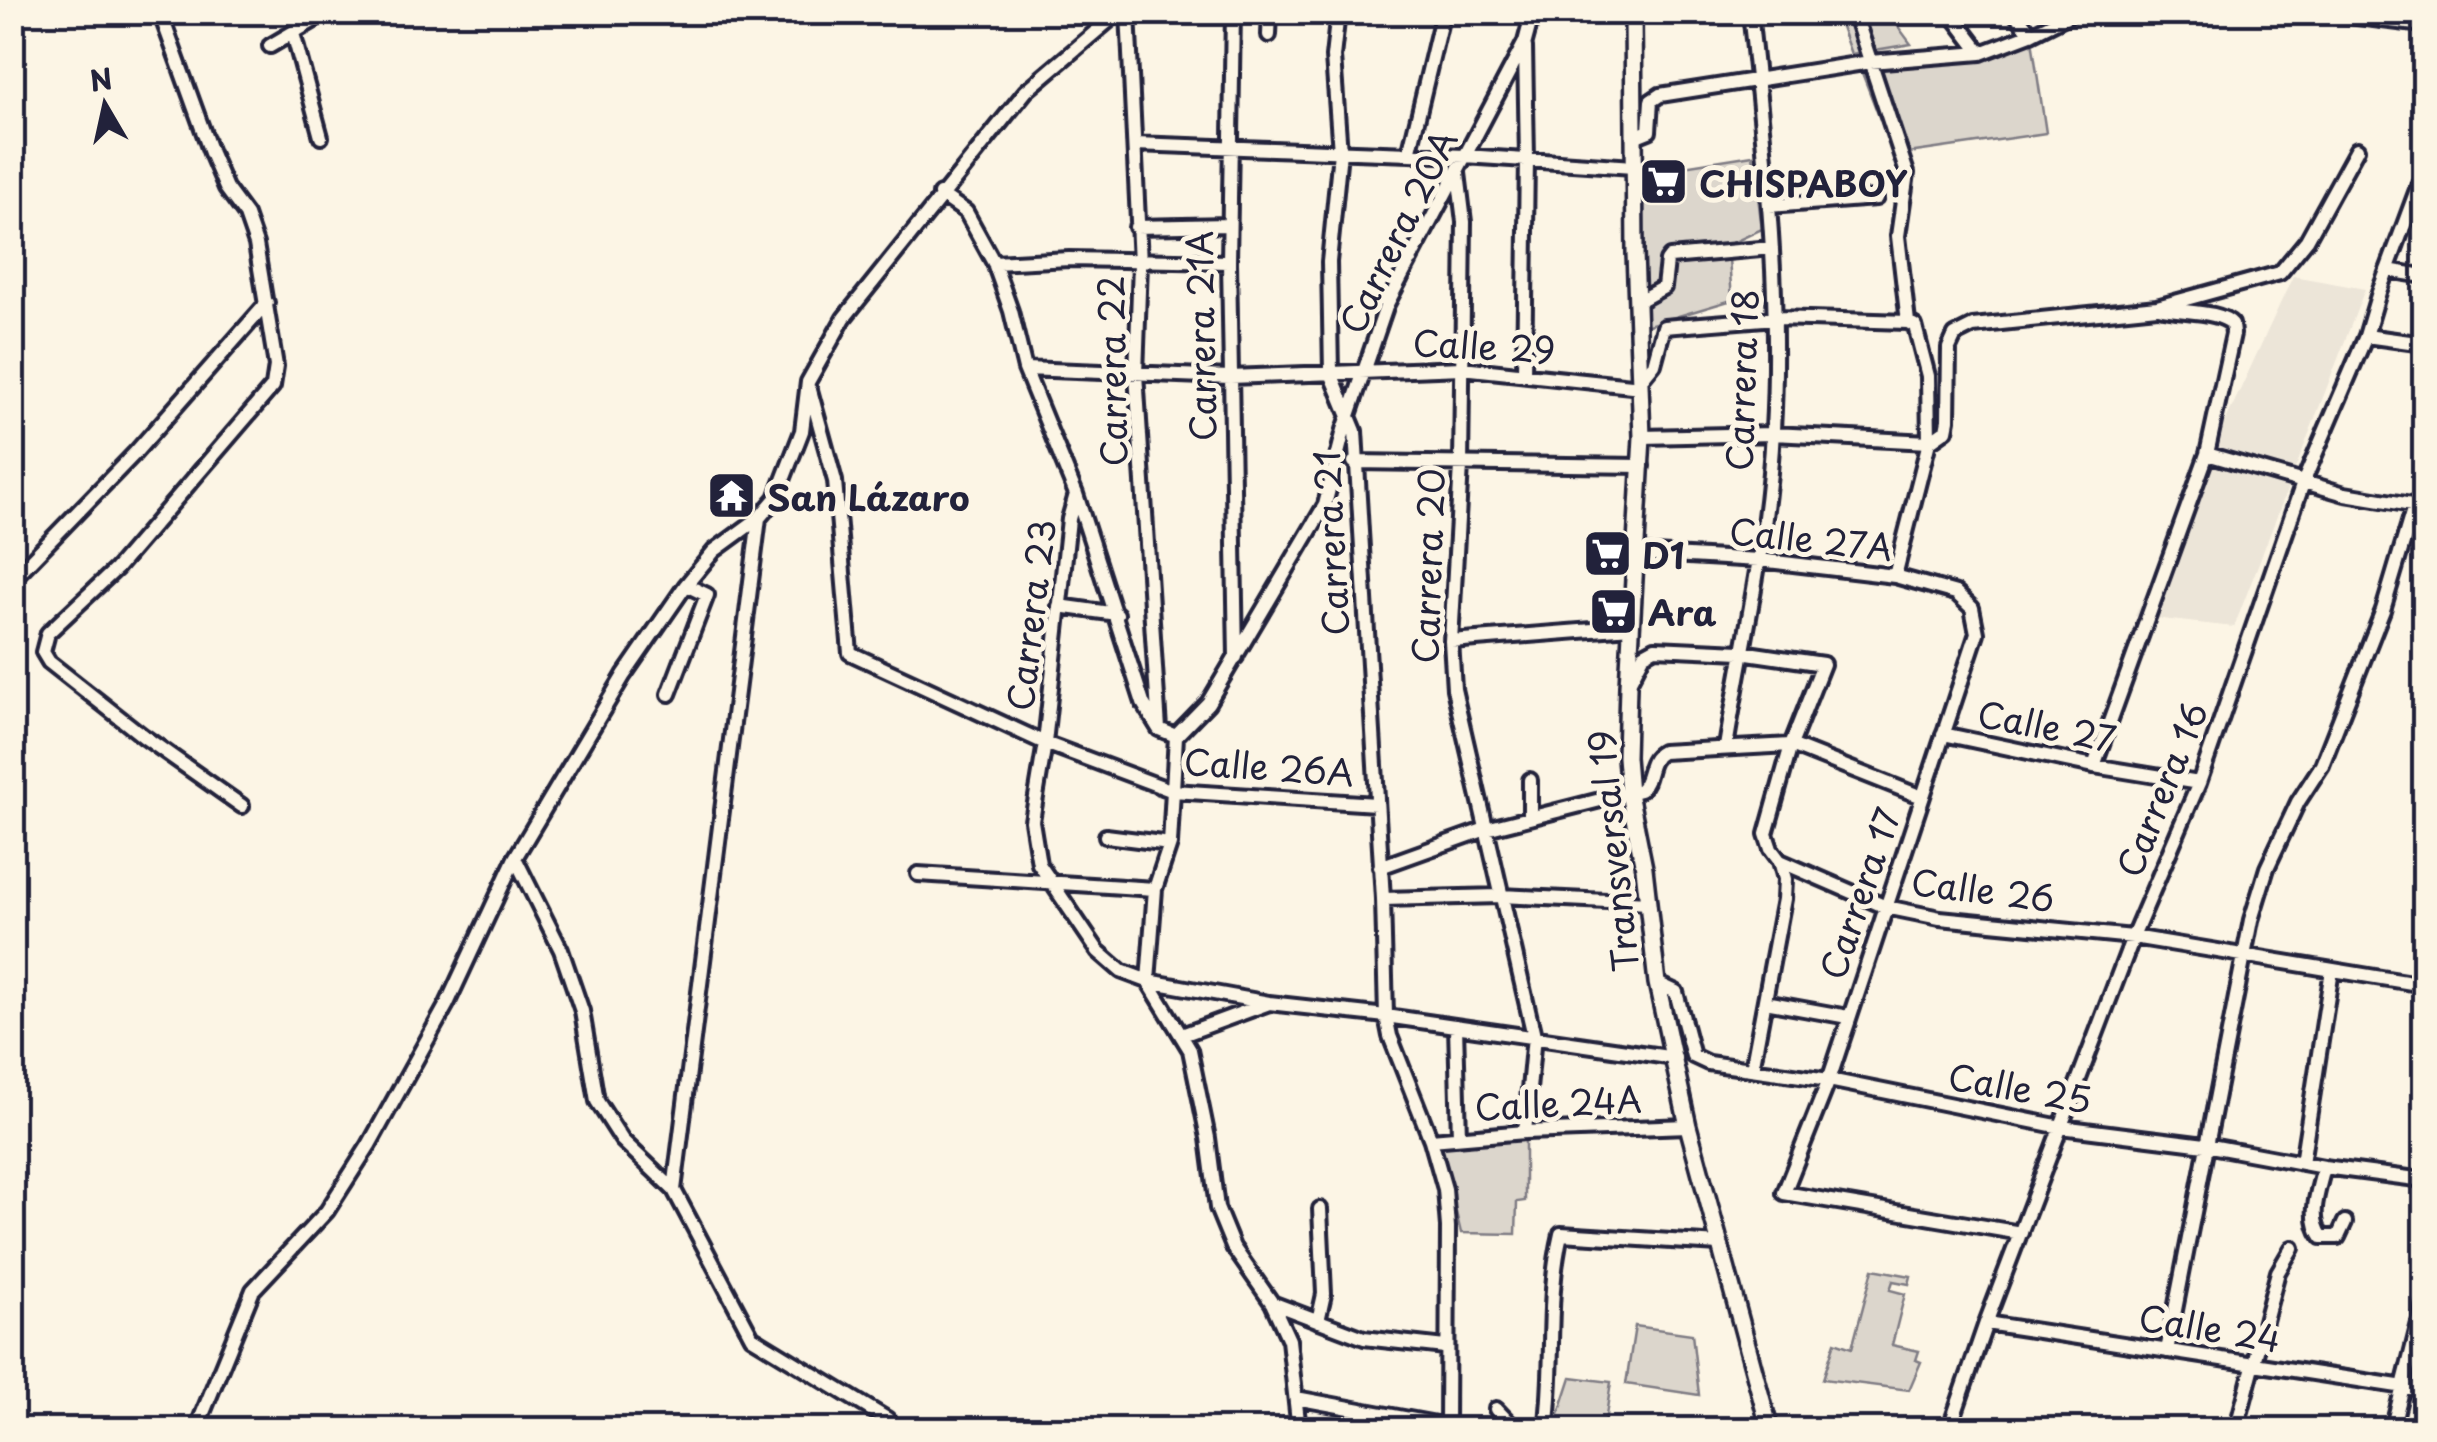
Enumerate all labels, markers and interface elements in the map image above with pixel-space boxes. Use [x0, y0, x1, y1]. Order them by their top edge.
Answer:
north arrow [55, 55, 155, 155]
text: N [87, 56, 115, 102]
street label: Carrera 20A [1325, 120, 1469, 342]
supermarket icon: CHISPABOY [1638, 156, 1690, 208]
place label: CHISPABOY [1699, 156, 1908, 209]
street label: Carrera 21A [1172, 230, 1228, 442]
street label: Carrera 22 [1083, 275, 1139, 467]
street label: Carrera 18 [1711, 288, 1771, 472]
street label: Calle 29 [1411, 315, 1557, 375]
street label: Carrera 21 [1299, 449, 1361, 637]
street label: Carrera 20 [1397, 468, 1457, 664]
temple icon: San Lázaro [706, 470, 758, 522]
place label: San Lázaro [767, 470, 970, 523]
street label: Calle 27A [1727, 503, 1895, 573]
street label: Carrera 23 [992, 516, 1068, 714]
supermarket icon: D1 [1581, 528, 1633, 580]
place label: D1 [1642, 528, 1685, 581]
supermarket icon: Ara [1587, 585, 1639, 637]
place label: Ara [1648, 585, 1717, 638]
street label: Calle 27 [1973, 686, 2121, 764]
street label: Carrera 16 [2102, 693, 2220, 885]
street label: Transversal 19 [1573, 728, 1651, 974]
street label: Calle 26A [1182, 734, 1356, 798]
street label: Carrera 17 [1805, 800, 1913, 986]
street label: Calle 26 [1908, 854, 2058, 924]
street label: Calle 25 [1944, 1048, 2096, 1126]
street label: Calle 24A [1473, 1071, 1643, 1133]
street label: Calle 24 [2135, 1290, 2285, 1364]

